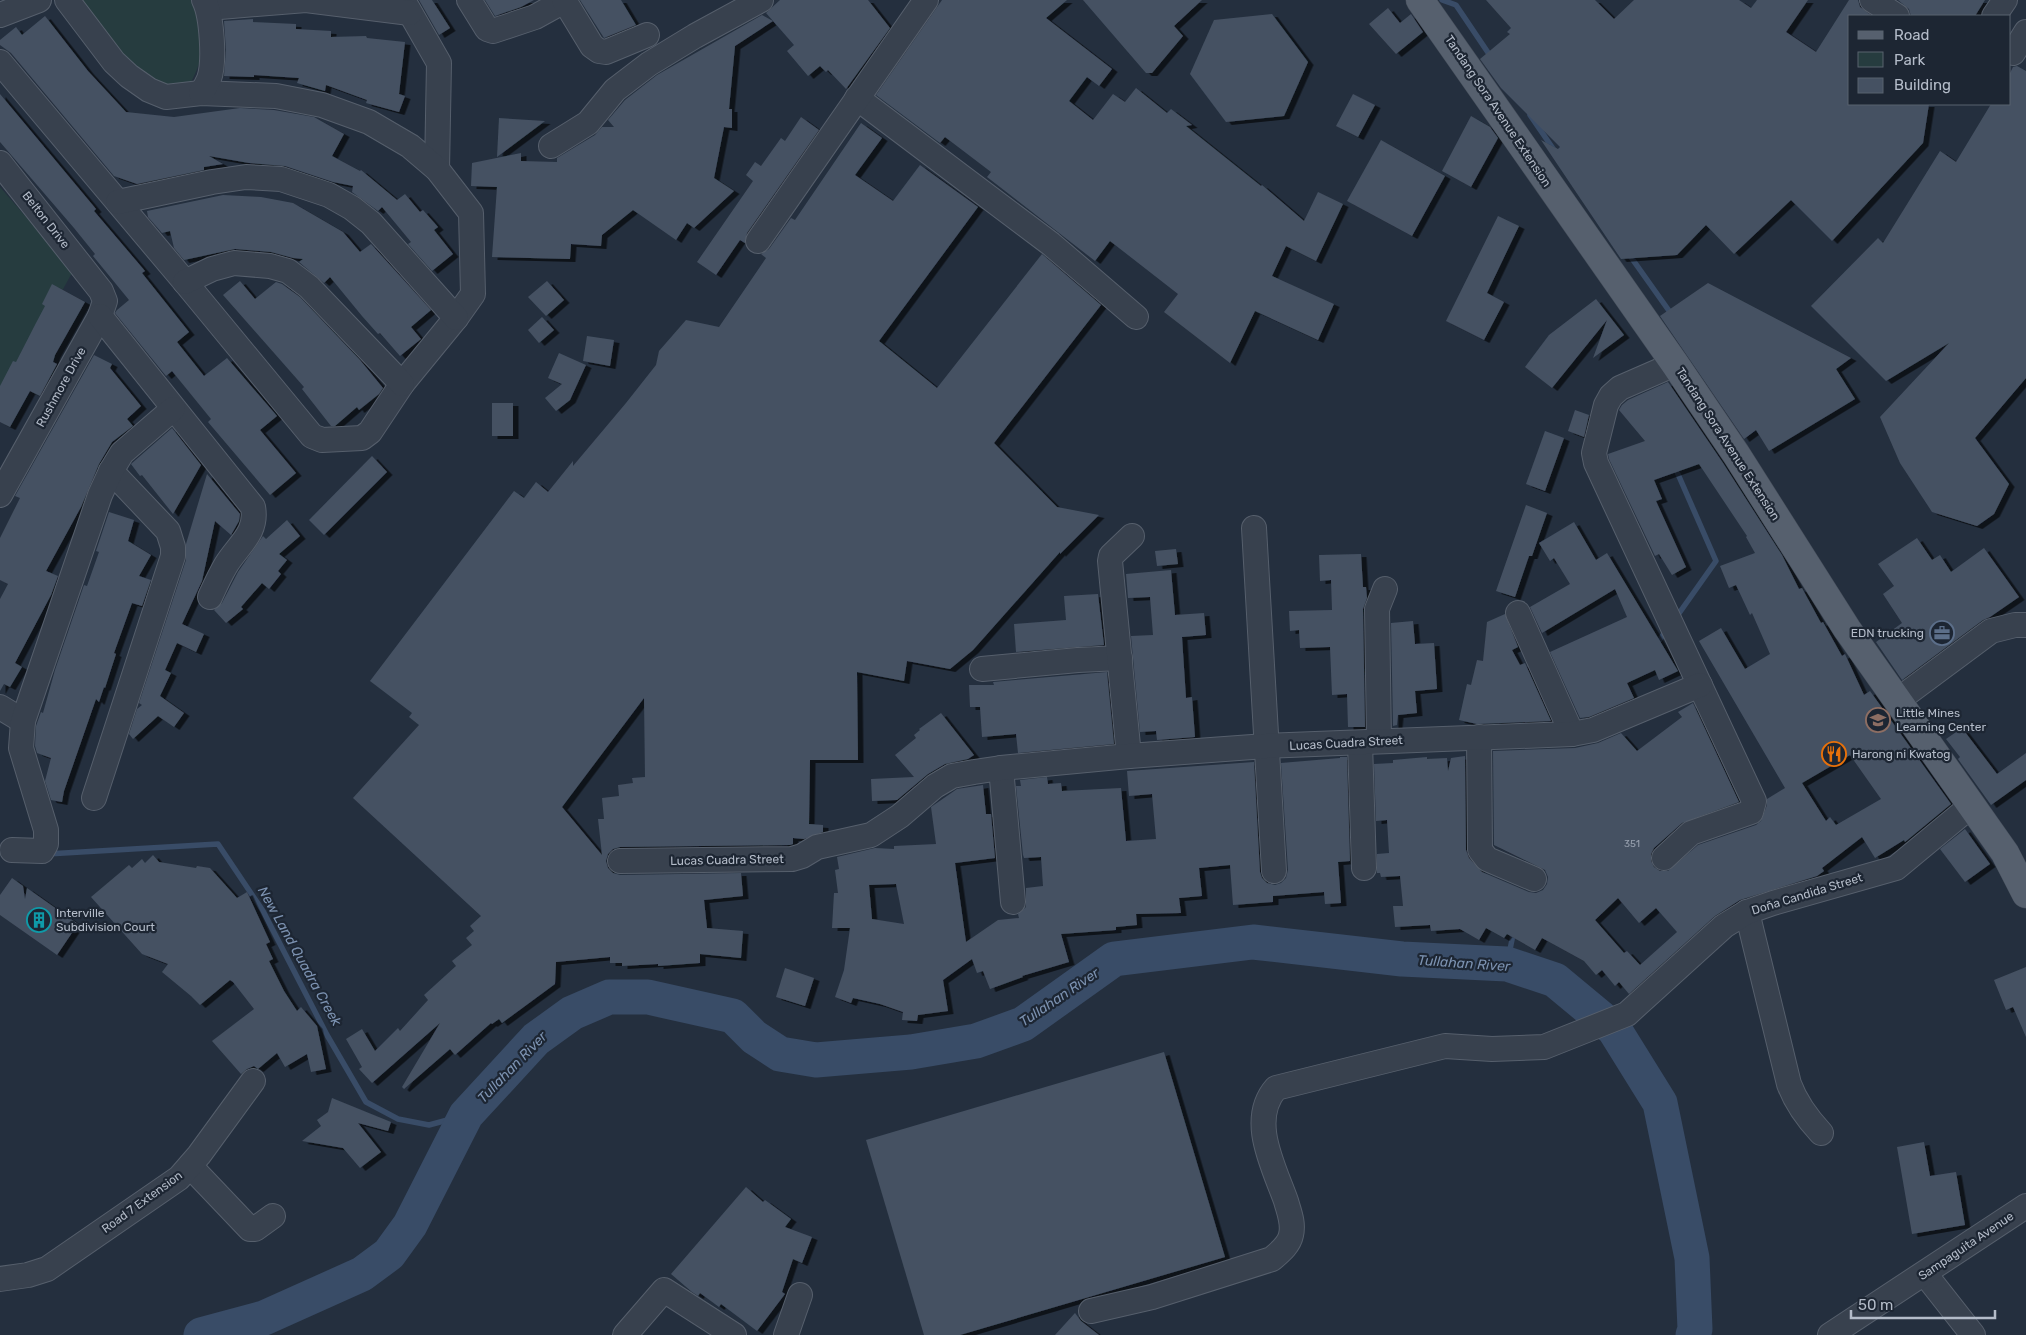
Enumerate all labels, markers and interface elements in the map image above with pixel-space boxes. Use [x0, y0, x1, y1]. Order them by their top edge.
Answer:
legend [1848, 15, 2011, 105]
text: Road [1894, 26, 1930, 44]
street label: Tandang Sora Avenue Extension [1442, 33, 1554, 189]
text: Park [1894, 51, 1925, 69]
text: Building [1894, 76, 1951, 94]
street label: Belton Drive [19, 189, 73, 251]
street label: Rushmore Drive [33, 344, 89, 429]
street label: Tandang Sora Avenue Extension [1673, 365, 1783, 523]
office icon: EDN trucking [1929, 620, 1955, 646]
place label: EDN trucking [1851, 626, 1924, 640]
place label: Little Mines Learning Center [1896, 706, 1986, 734]
school or university icon: Little Mines Learning Center [1865, 707, 1891, 733]
street label: Lucas Cuadra Street [1289, 733, 1403, 753]
restaurant icon: Harong ni Kwatog [1821, 741, 1847, 767]
place label: Harong ni Kwatog [1852, 747, 1950, 761]
house number: 351 [1624, 838, 1640, 850]
street label: Lucas Cuadra Street [670, 852, 784, 868]
street label: Doña Candida Street [1750, 870, 1864, 918]
water label: New Land Quadra Creek [254, 883, 345, 1030]
place label: Interville Subdivision Court [56, 906, 155, 934]
building icon: Interville Subdivision Court [26, 907, 52, 933]
water label: Tullahan River [1417, 952, 1511, 975]
water label: Tullahan River [1016, 964, 1103, 1030]
water label: Tullahan River [474, 1028, 551, 1107]
street label: Road 7 Extension [99, 1168, 185, 1236]
street label: Sampaguita Avenue [1916, 1209, 2016, 1283]
scale bar [1851, 1288, 1995, 1320]
text: 50 m [1858, 1296, 1893, 1314]

